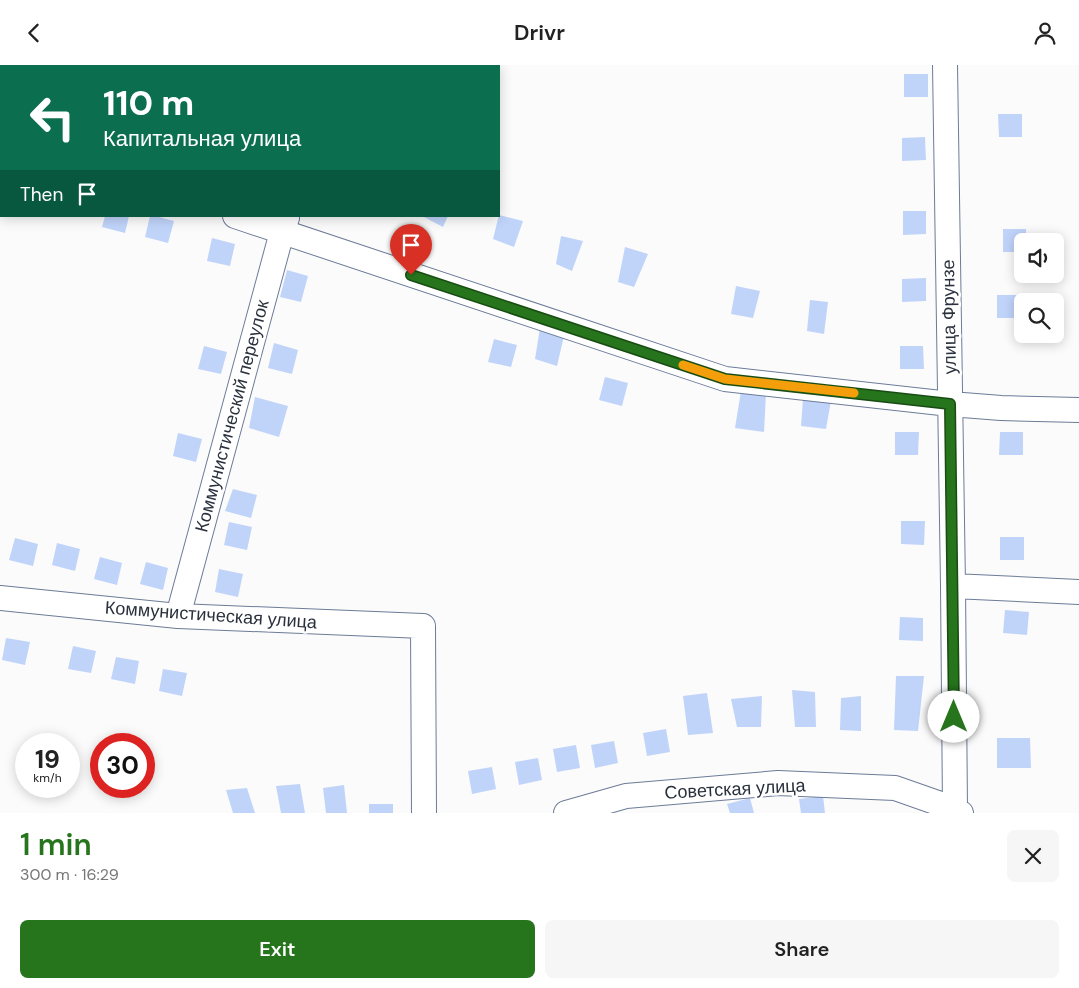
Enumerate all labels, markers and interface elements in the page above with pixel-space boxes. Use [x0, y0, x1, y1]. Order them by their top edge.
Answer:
text: Drivr [514, 18, 565, 47]
icon: back [20, 19, 48, 47]
icon: person [1031, 19, 1059, 47]
text: 110 m [103, 80, 194, 126]
icon: left [20, 85, 85, 150]
text: Капитальная улица [103, 124, 301, 153]
icon: arrive [73, 180, 101, 208]
text: Then [20, 182, 63, 207]
pin [390, 224, 432, 275]
icon: arrive [397, 231, 425, 259]
map controls [1014, 233, 1064, 343]
button: sound [1014, 233, 1064, 283]
street label: улица Фрунзе [936, 259, 962, 375]
button: search [1014, 293, 1064, 343]
street label: Коммунистический переулок [189, 297, 275, 535]
street label: Коммунистическая улица [104, 596, 319, 634]
position arrow [927, 690, 979, 742]
speed limit sign: 30 [90, 733, 155, 798]
text: 19 [35, 743, 60, 776]
text: km/h [33, 770, 62, 786]
street label: Советская улица [664, 773, 807, 805]
text: 1 min [20, 825, 92, 864]
button: close [1007, 830, 1059, 882]
text: 300 m · 16:29 [20, 864, 119, 885]
button: Exit [20, 920, 535, 978]
button: Share [545, 920, 1059, 978]

